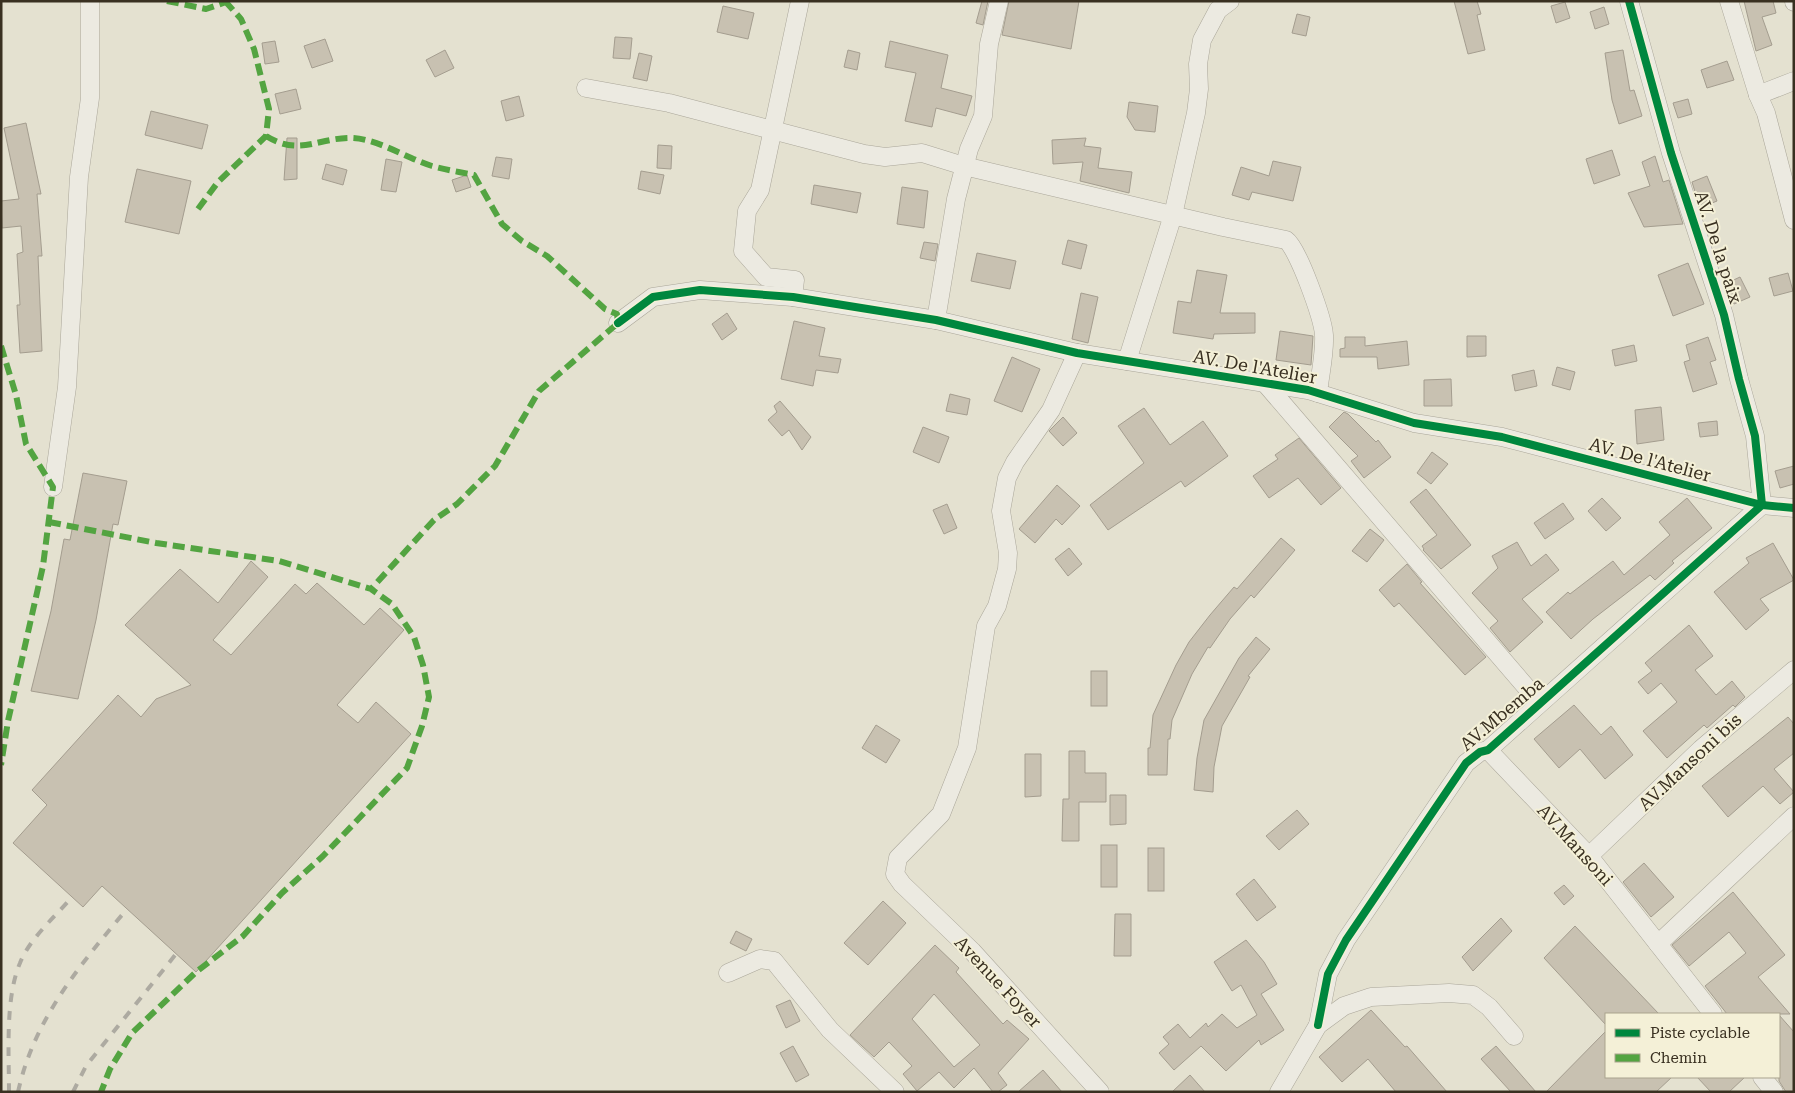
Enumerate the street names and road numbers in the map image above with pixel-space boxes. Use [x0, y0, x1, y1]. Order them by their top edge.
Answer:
street label: AV. De la paix [1690, 188, 1747, 307]
street label: AV. De l'Atelier [1192, 345, 1319, 388]
street label: AV. De l'Atelier [1587, 433, 1713, 486]
street label: AV.Mbemba [1455, 672, 1548, 755]
street label: AV.Mansoni bis [1634, 709, 1745, 815]
street label: AV.Mansoni [1533, 800, 1618, 890]
street label: Avenue Foyer [951, 932, 1046, 1032]

